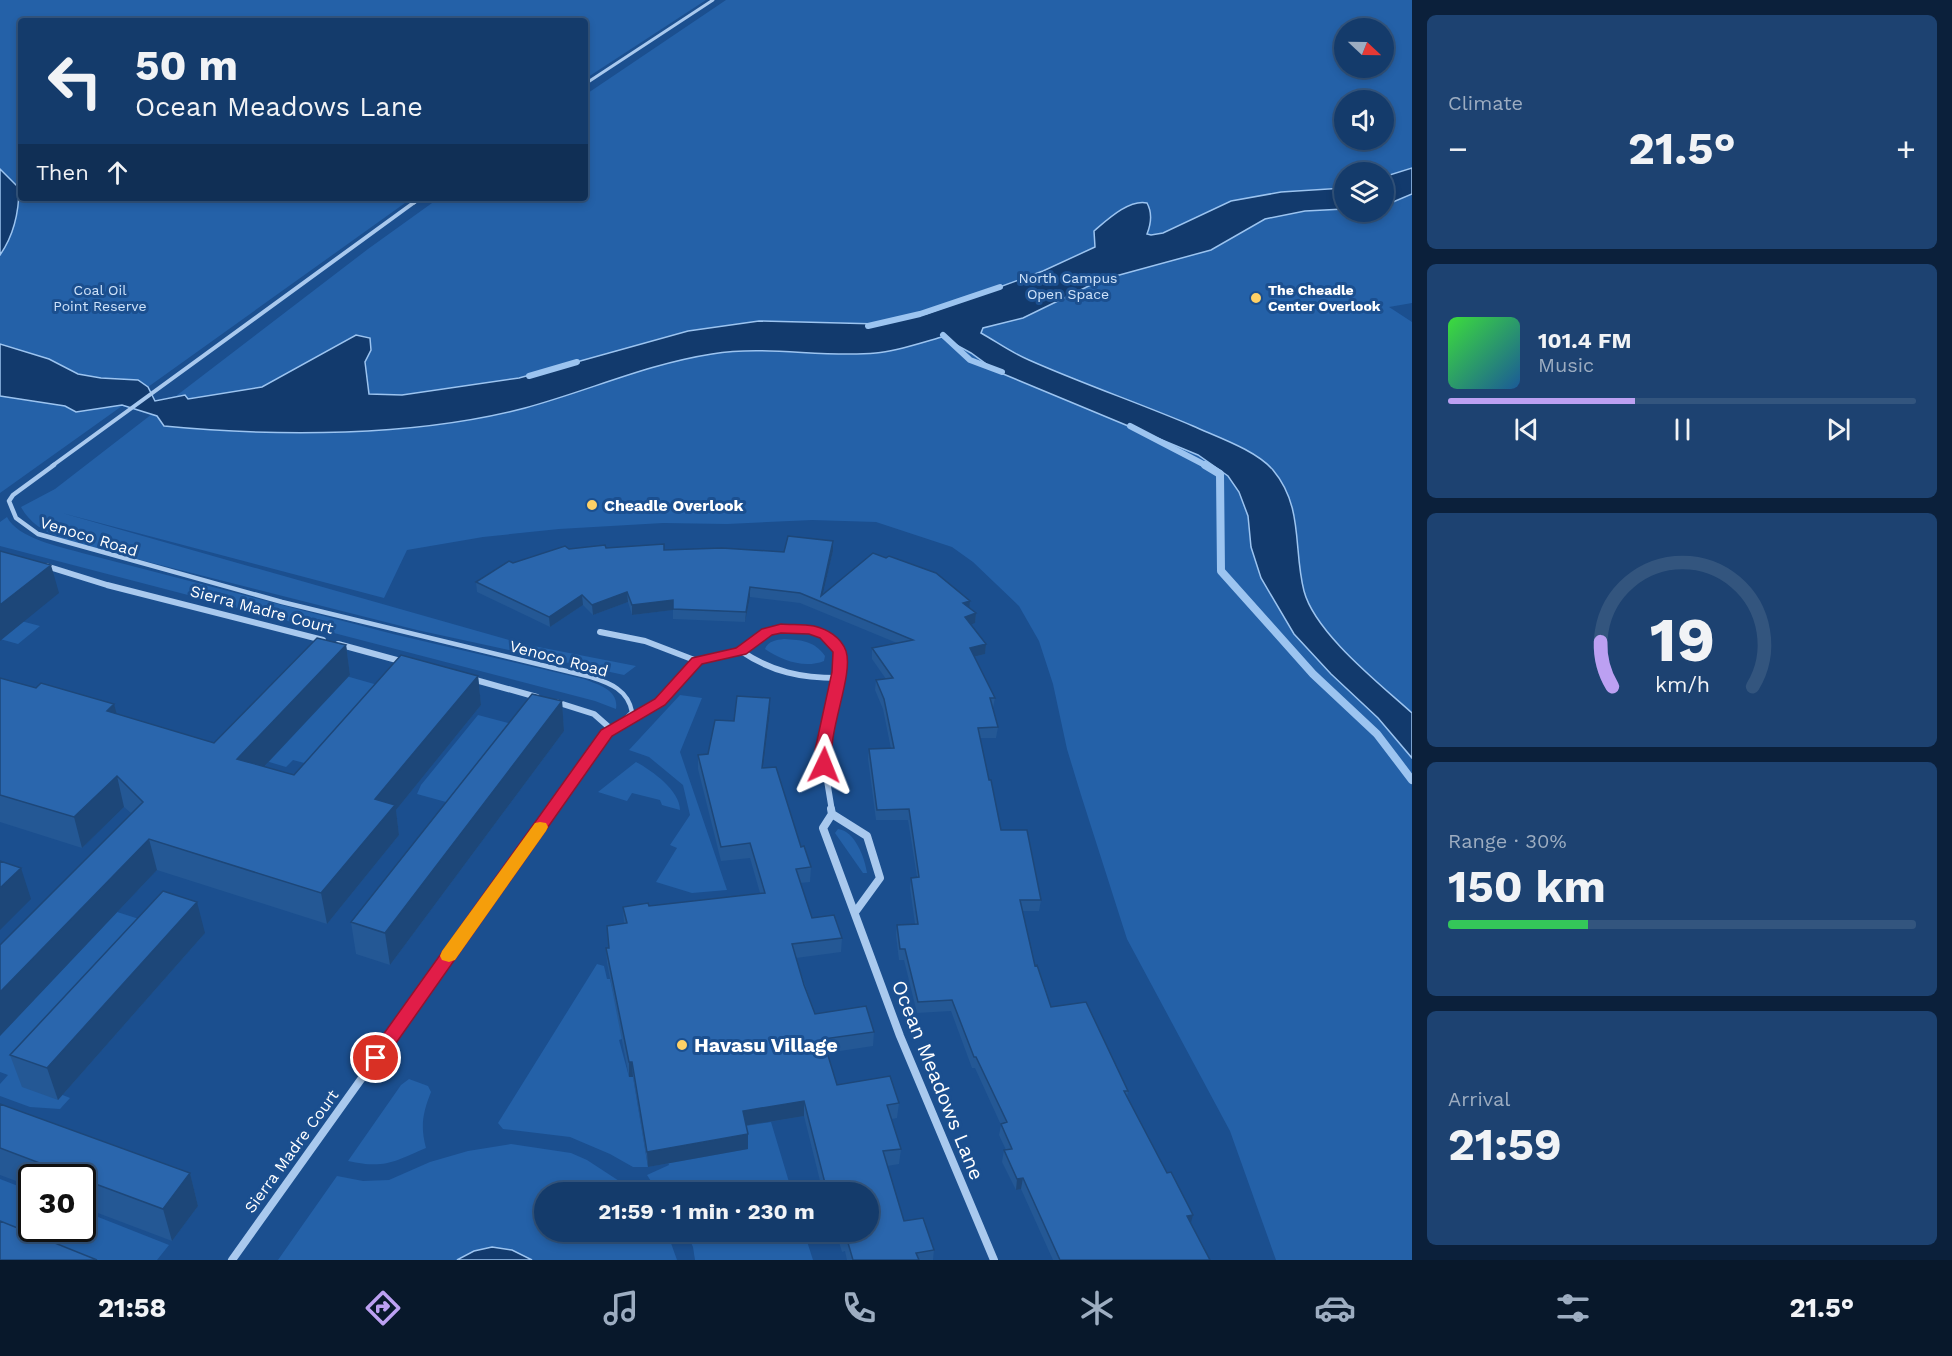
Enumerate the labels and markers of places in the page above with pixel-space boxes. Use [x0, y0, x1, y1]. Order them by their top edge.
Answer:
place label: The Cheadle Center Overlook [1268, 282, 1381, 314]
marker: The Cheadle Center Overlook [1249, 291, 1263, 305]
place label: Cheadle Overlook [604, 496, 744, 515]
marker: Cheadle Overlook [585, 498, 599, 512]
pin [350, 1032, 401, 1083]
place label: Havasu Village [694, 1033, 838, 1057]
marker: Havasu Village [675, 1038, 689, 1052]

